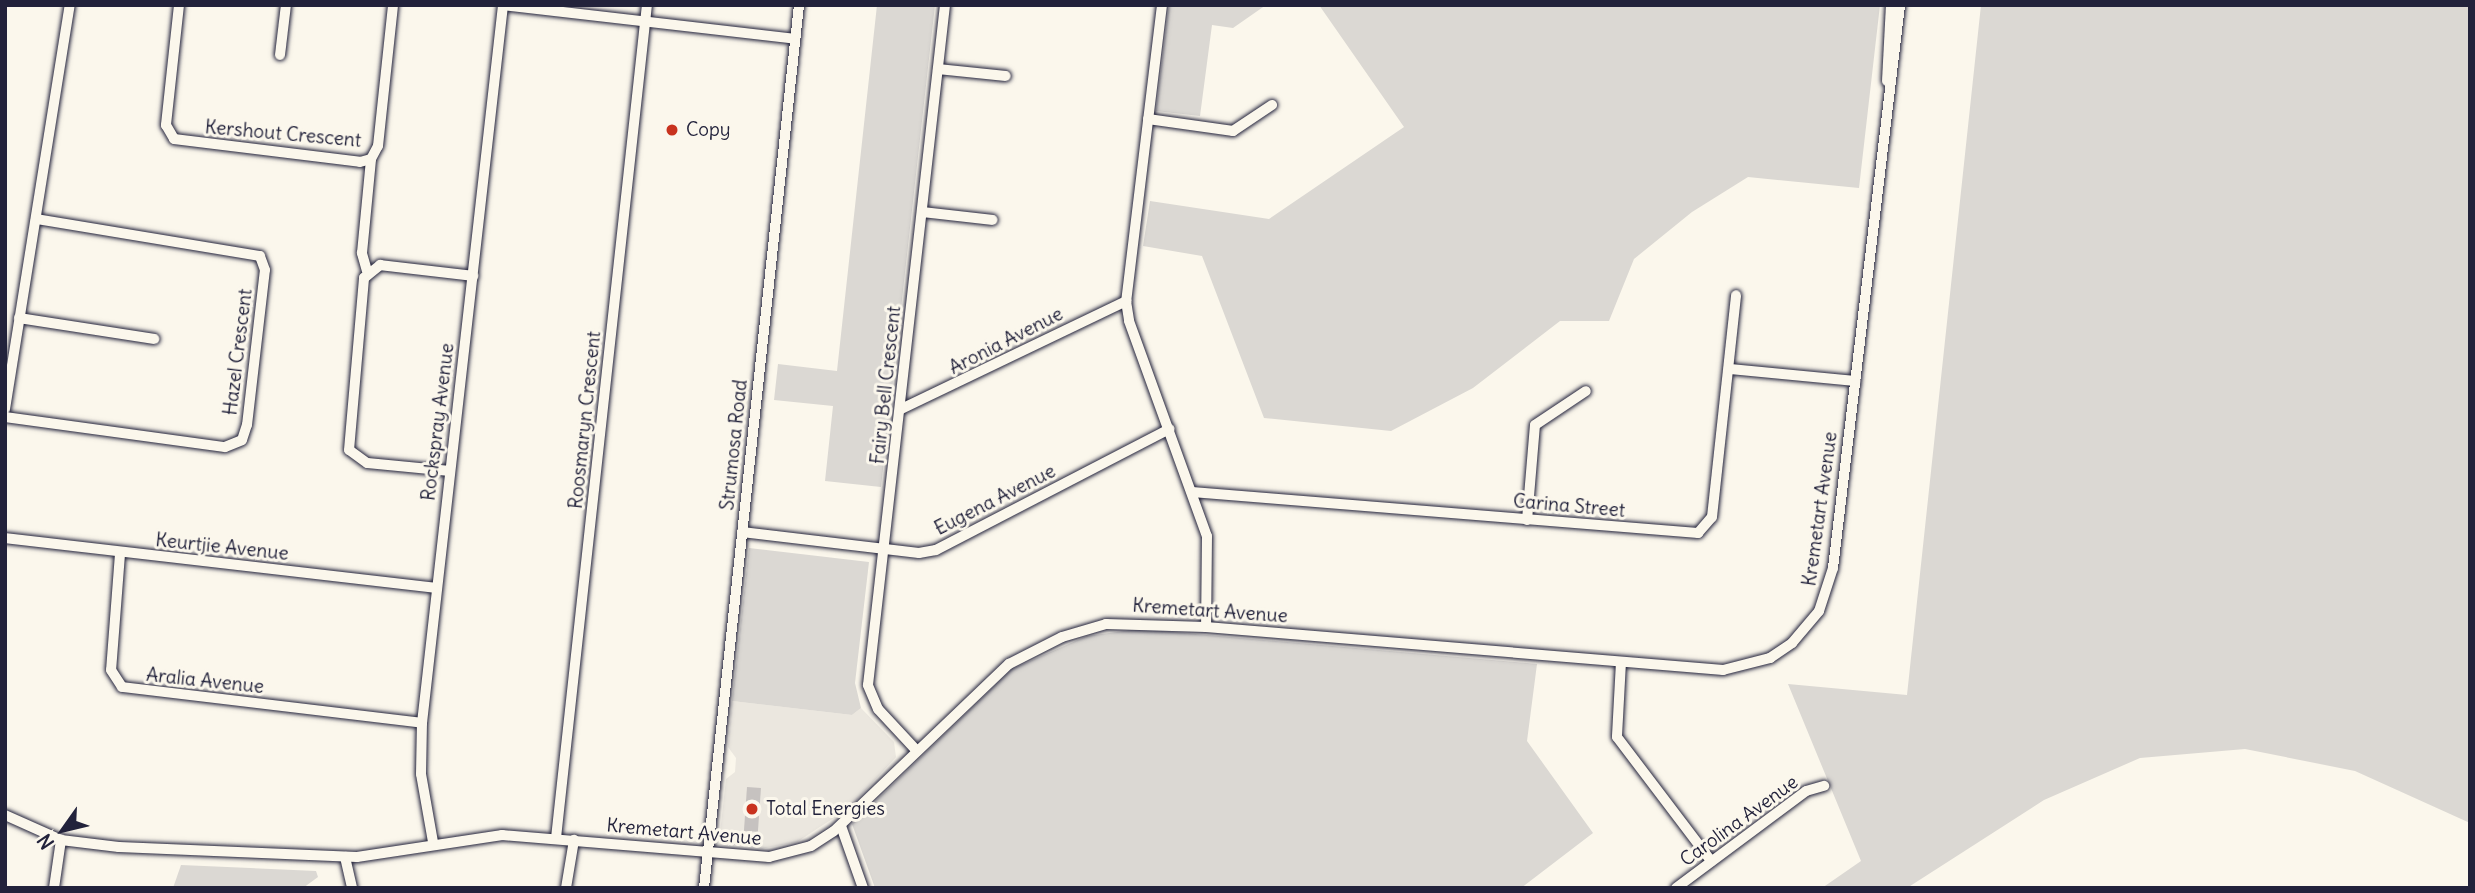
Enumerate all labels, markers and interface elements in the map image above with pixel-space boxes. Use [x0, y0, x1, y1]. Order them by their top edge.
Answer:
street label: Kershout Crescent [204, 116, 362, 152]
place label: Copy [686, 119, 731, 141]
marker: Copy [664, 122, 680, 138]
street label: Hazel Crescent [219, 287, 257, 417]
street label: Aronia Avenue [945, 303, 1067, 379]
street label: Fairy Bell Crescent [866, 305, 906, 465]
street label: Roosmaryn Crescent [564, 330, 606, 510]
street label: Rockspray Avenue [417, 342, 459, 502]
street label: Strumosa Road [716, 378, 752, 512]
street label: Kremetart Avenue [1798, 430, 1842, 588]
street label: Eugena Avenue [931, 460, 1059, 540]
street label: Carina Street [1512, 490, 1626, 522]
street label: Keurtjie Avenue [154, 529, 290, 565]
street label: Kremetart Avenue [1132, 594, 1288, 628]
street label: Aralia Avenue [145, 663, 265, 699]
street label: Carolina Avenue [1676, 771, 1802, 871]
north arrow [28, 795, 98, 865]
place label: Total Energies [766, 798, 885, 820]
marker: Total Energies [744, 801, 760, 817]
street label: Kremetart Avenue [605, 814, 763, 850]
text: N [32, 830, 59, 854]

